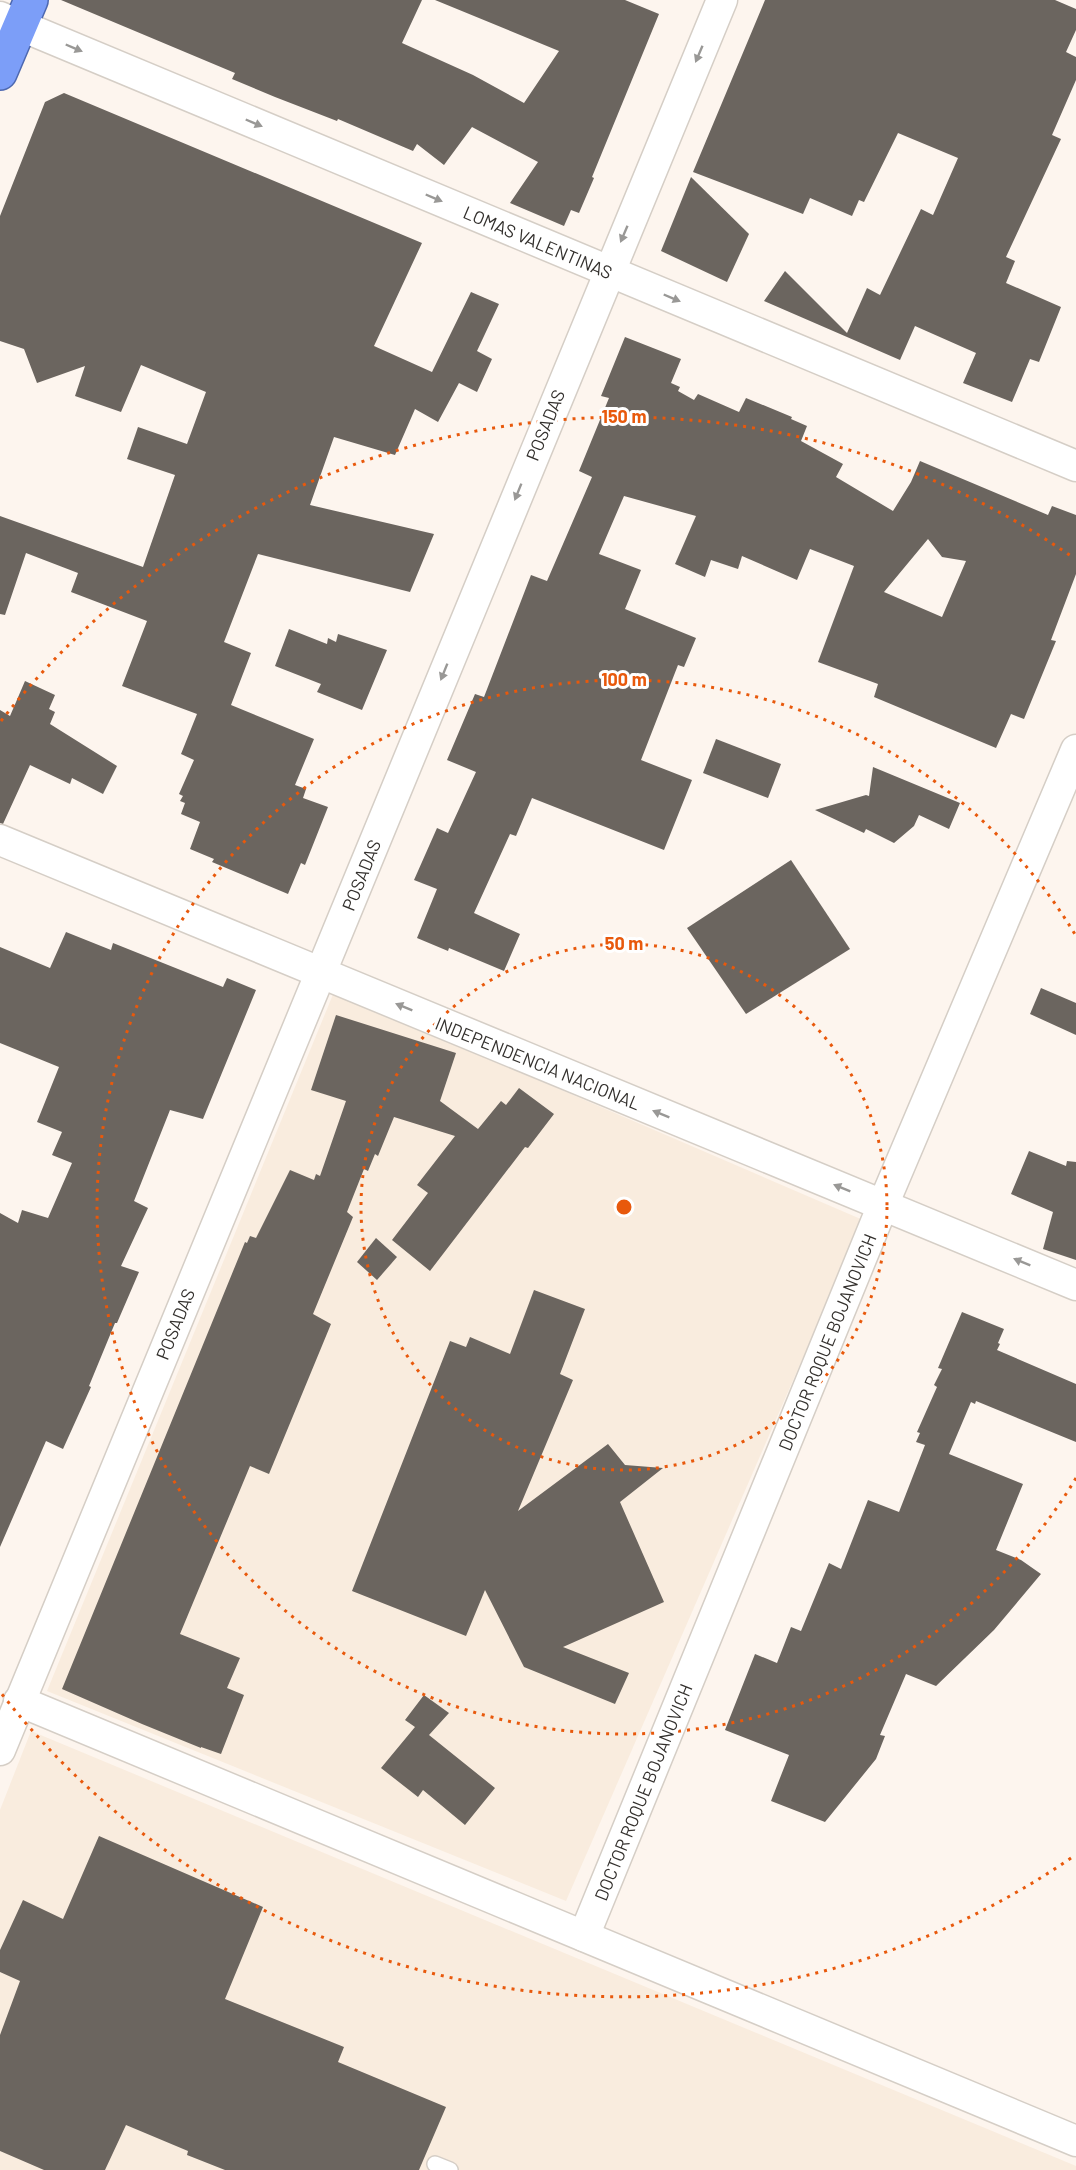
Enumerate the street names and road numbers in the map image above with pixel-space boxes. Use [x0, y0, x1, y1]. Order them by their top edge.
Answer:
street label: LOMAS VALENTINAS [460, 201, 616, 283]
street label: POSADAS [521, 386, 569, 464]
street label: POSADAS [337, 836, 385, 914]
street label: INDEPENDENCIA NACIONAL [432, 1012, 644, 1114]
street label: DOCTOR ROQUE BOJANOVICH [773, 1230, 881, 1454]
street label: POSADAS [151, 1285, 199, 1363]
street label: DOCTOR ROQUE BOJANOVICH [589, 1680, 697, 1904]

